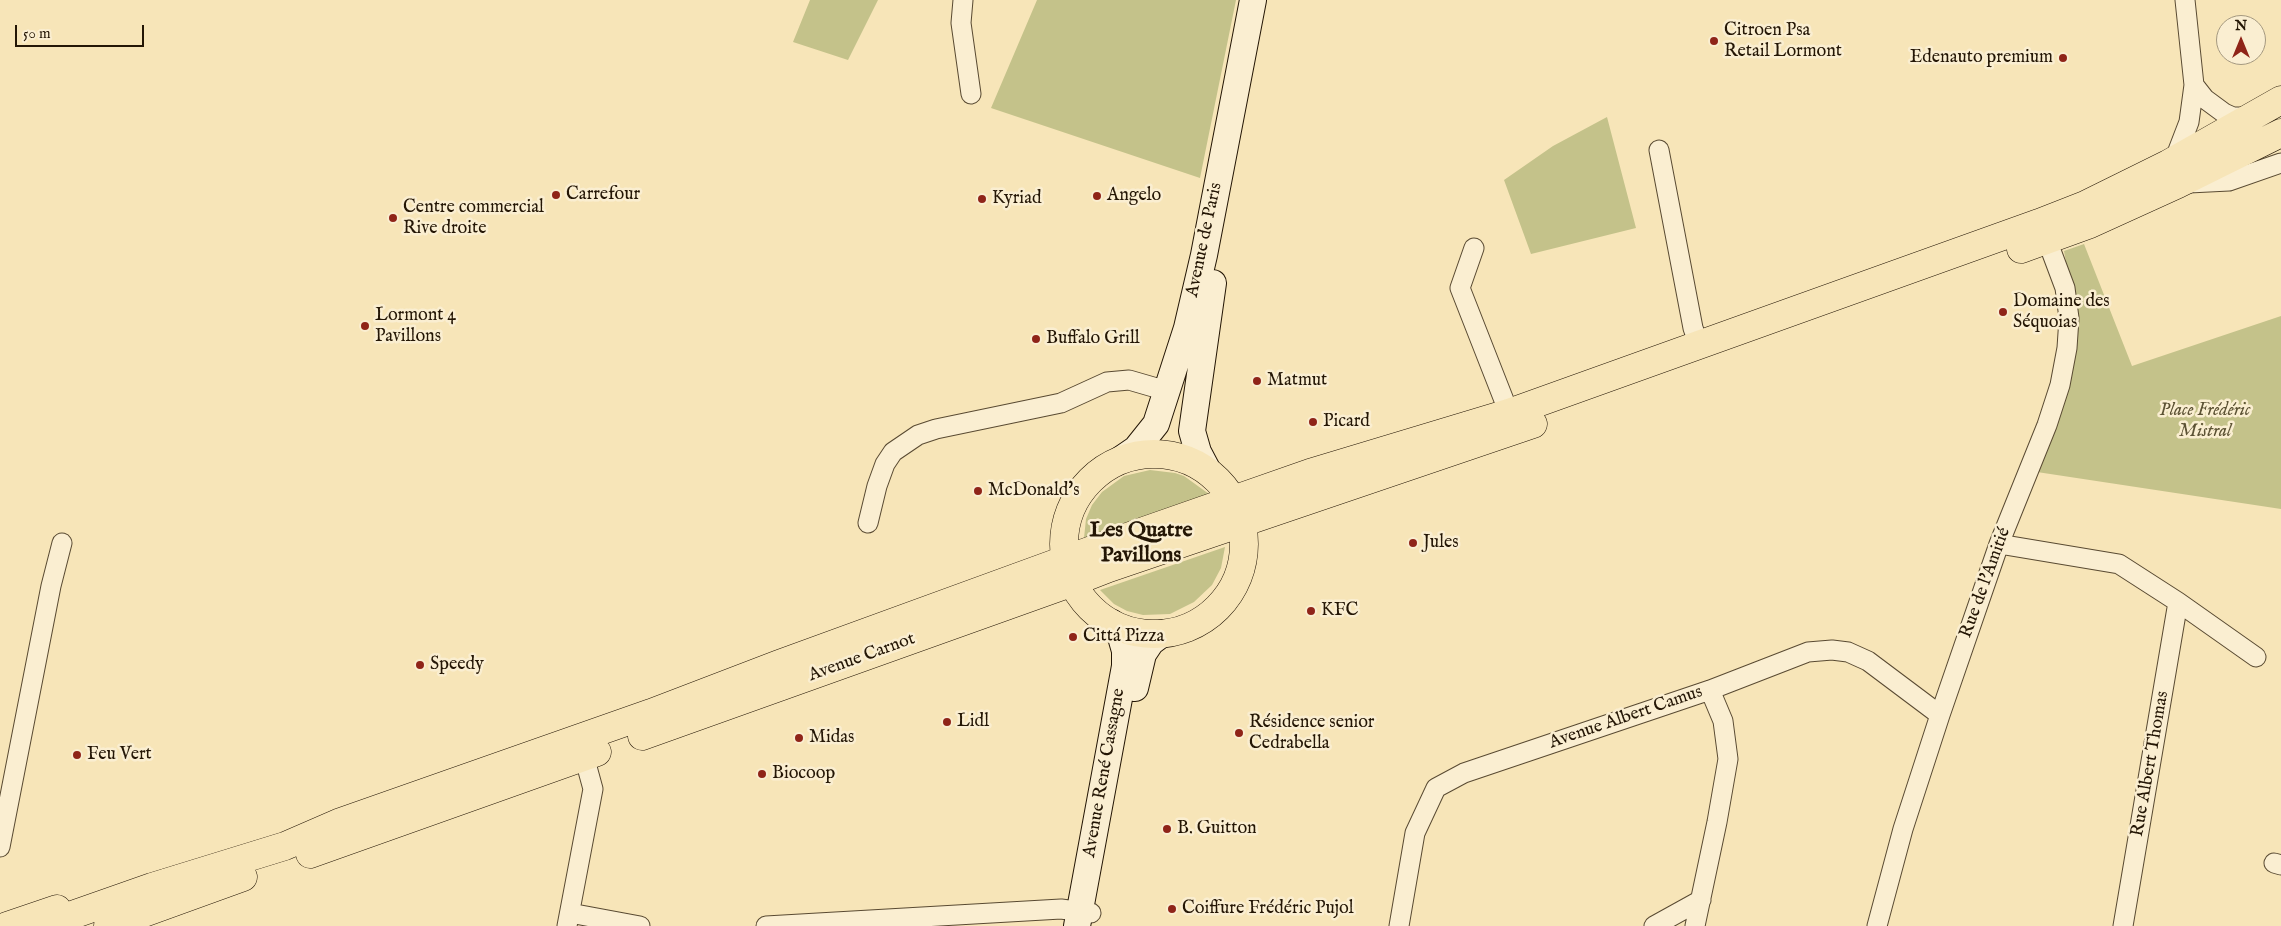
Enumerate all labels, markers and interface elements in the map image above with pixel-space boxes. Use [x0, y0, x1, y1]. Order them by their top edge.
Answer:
scale bar [18, 15, 146, 47]
north arrow [2216, 15, 2266, 65]
text: N [2235, 17, 2247, 35]
place label: Citroen Psa Retail Lormont [1724, 20, 1842, 62]
text: 50 m [23, 24, 51, 43]
marker: Citroen Psa Retail Lormont [1708, 35, 1720, 47]
place label: Edenauto premium [1910, 47, 2053, 69]
marker: Edenauto premium [2057, 52, 2069, 64]
street label: Avenue de Paris [1182, 181, 1228, 299]
place label: Carrefour [566, 184, 640, 206]
place label: Angelo [1107, 185, 1161, 207]
place label: Kyriad [992, 188, 1042, 210]
marker: Carrefour [550, 189, 562, 201]
marker: Angelo [1091, 190, 1103, 202]
marker: Kyriad [976, 193, 988, 205]
place label: Centre commercial Rive droite [403, 197, 544, 240]
marker: Centre commercial Rive droite [387, 212, 399, 224]
place label: Domaine des Séquoias [2013, 291, 2110, 334]
place label: Lormont 4 Pavillons [375, 305, 456, 348]
marker: Domaine des Séquoias [1997, 306, 2009, 318]
marker: Lormont 4 Pavillons [359, 320, 371, 332]
place label: Buffalo Grill [1046, 328, 1140, 350]
marker: Buffalo Grill [1030, 333, 1042, 345]
place label: Matmut [1267, 370, 1327, 392]
marker: Matmut [1251, 375, 1263, 387]
park label: Place Frédéric Mistral [2160, 400, 2250, 442]
place label: Picard [1323, 411, 1370, 433]
marker: Picard [1307, 416, 1319, 428]
place label: McDonald's [988, 480, 1080, 502]
marker: McDonald's [972, 485, 984, 497]
district label: Les Quatre Pavillons [1089, 518, 1193, 570]
street label: Rue de l'Amitié [1956, 525, 2016, 641]
place label: Jules [1423, 532, 1459, 554]
marker: Jules [1407, 537, 1419, 549]
place label: KFC [1321, 600, 1358, 622]
marker: KFC [1305, 605, 1317, 617]
place label: Cittá Pizza [1083, 626, 1164, 648]
street label: Avenue Carnot [806, 629, 918, 687]
marker: Cittá Pizza [1067, 631, 1079, 643]
place label: Speedy [430, 654, 484, 676]
marker: Speedy [414, 659, 426, 671]
street label: Avenue Albert Camus [1547, 682, 1705, 754]
street label: Avenue René Cassagne [1079, 687, 1131, 859]
street label: Rue Albert Thomas [2128, 690, 2174, 838]
place label: Lidl [957, 711, 989, 733]
place label: Résidence senior Cedrabella [1249, 712, 1374, 754]
marker: Lidl [941, 716, 953, 728]
place label: Midas [809, 727, 854, 749]
marker: Résidence senior Cedrabella [1233, 727, 1245, 739]
marker: Midas [793, 732, 805, 744]
place label: Feu Vert [87, 744, 152, 766]
marker: Feu Vert [71, 749, 83, 761]
place label: Biocoop [772, 763, 835, 785]
marker: Biocoop [756, 768, 768, 780]
place label: B. Guitton [1177, 818, 1257, 840]
marker: B. Guitton [1161, 823, 1173, 835]
place label: Coiffure Frédéric Pujol [1182, 898, 1354, 920]
marker: Coiffure Frédéric Pujol [1166, 903, 1178, 915]

